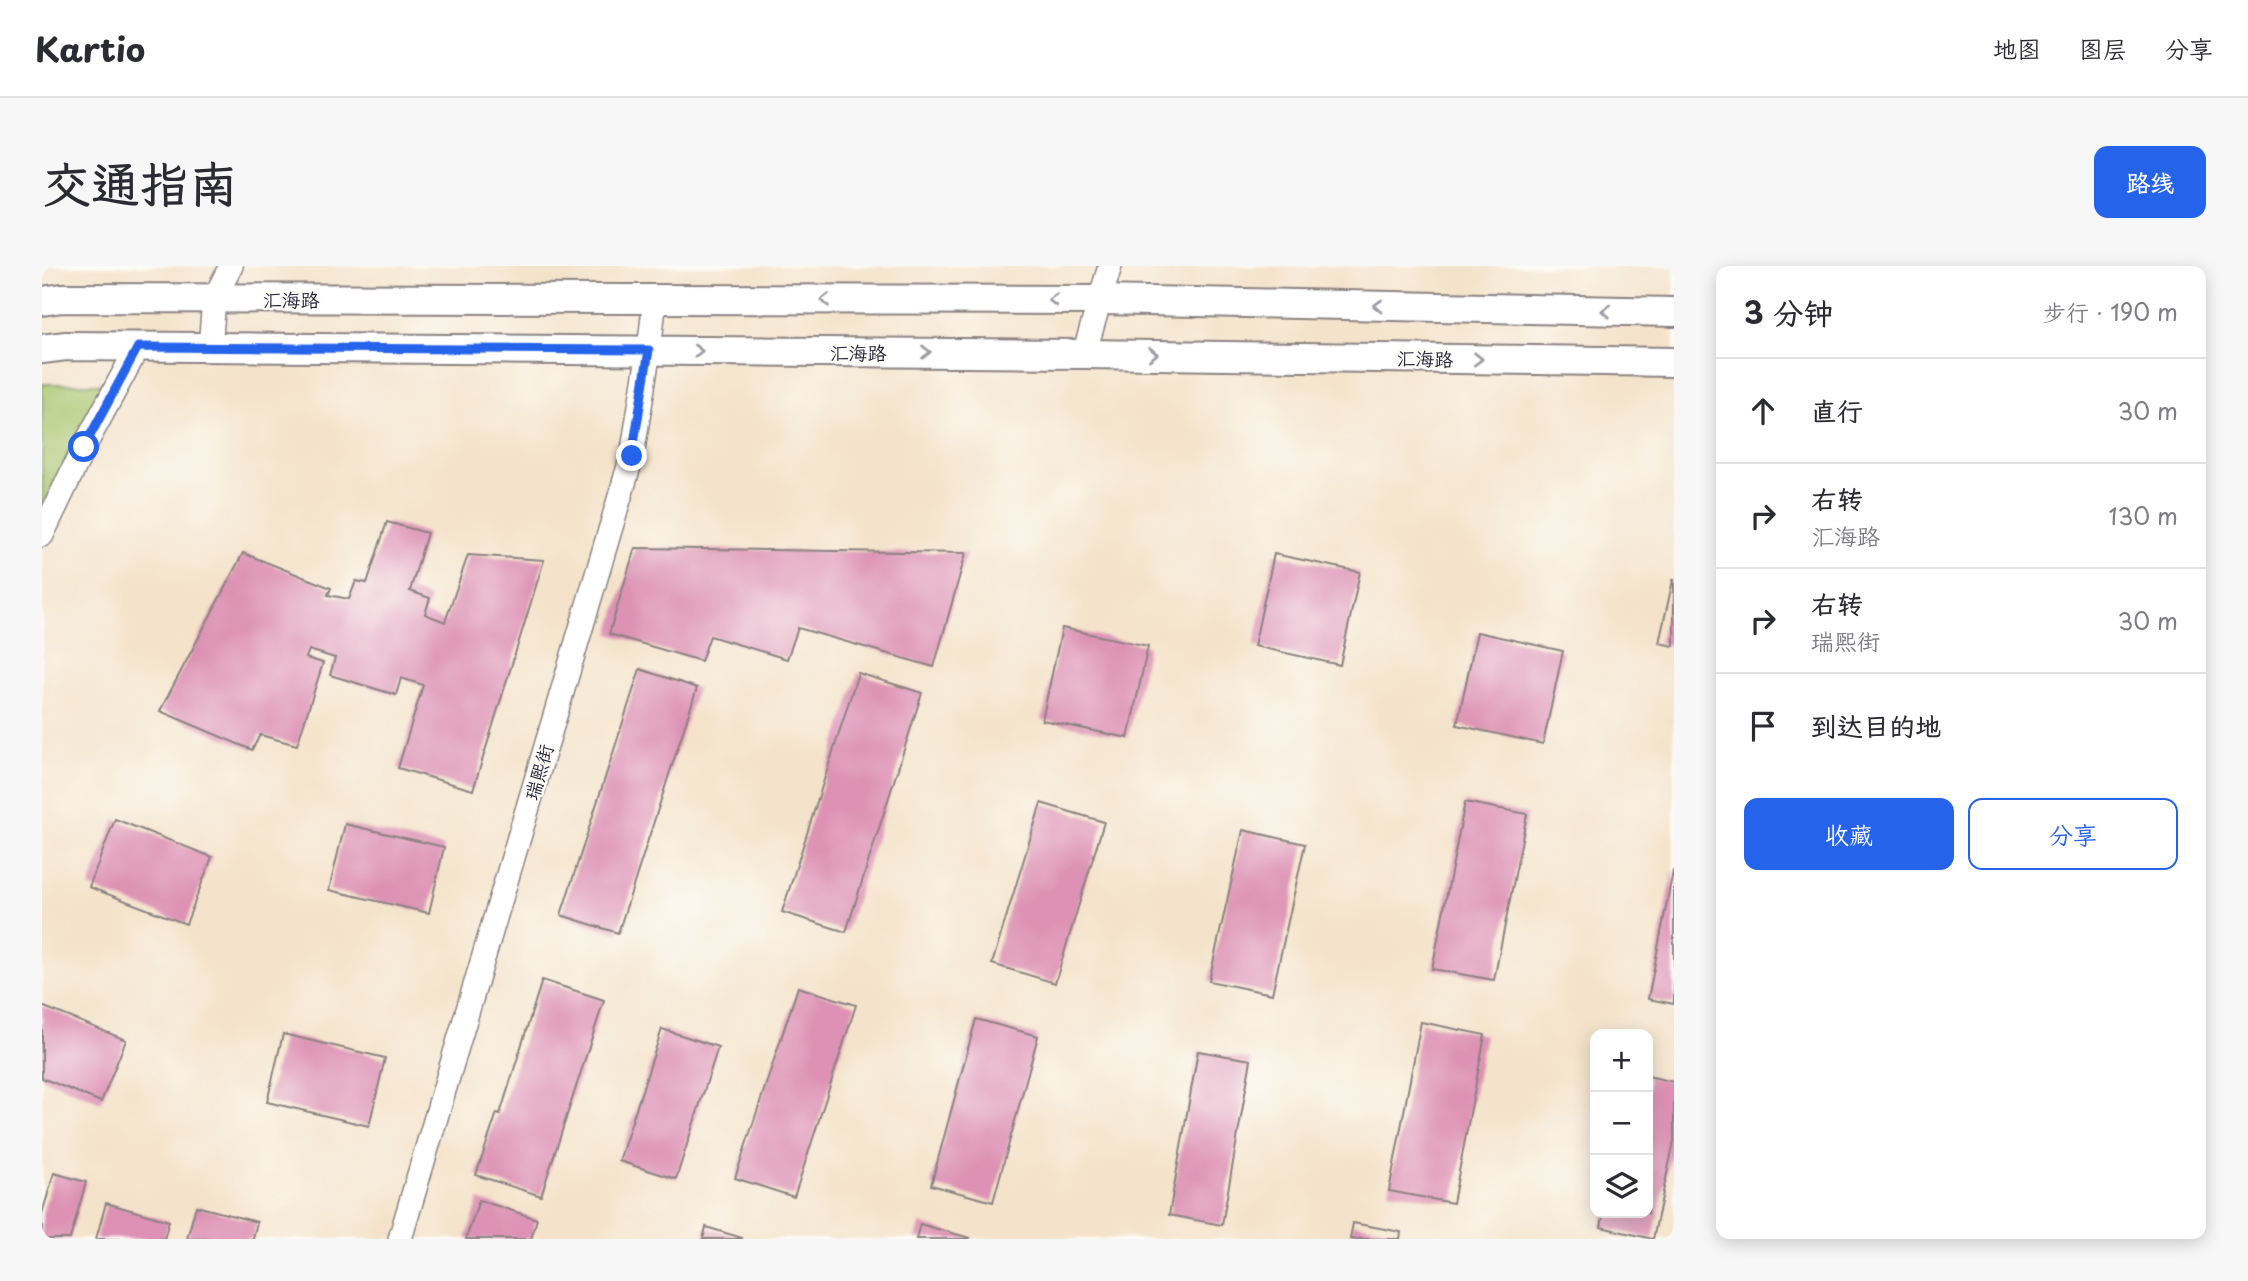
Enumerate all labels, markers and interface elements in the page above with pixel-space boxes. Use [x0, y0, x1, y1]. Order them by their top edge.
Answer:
text: Kartio [35, 23, 145, 73]
text: 地图 [1993, 30, 2041, 66]
text: 图层 [2079, 30, 2127, 66]
text: 分享 [2165, 30, 2213, 66]
text: 交通指南 [42, 145, 238, 219]
button: 路线 [2094, 146, 2206, 218]
street label: 汇海路 [262, 285, 320, 313]
text: 3 分钟 [1744, 289, 1833, 334]
one-way arrow [820, 292, 831, 307]
one-way arrow [1047, 292, 1058, 308]
text: 步行 · 190 m [2043, 294, 2178, 329]
one-way arrow [1373, 298, 1383, 314]
one-way arrow [1600, 303, 1611, 319]
street label: 汇海路 [829, 338, 887, 366]
one-way arrow [693, 343, 704, 359]
one-way arrow [921, 344, 931, 360]
street label: 汇海路 [1396, 344, 1454, 372]
one-way arrow [1148, 347, 1159, 362]
one-way arrow [1474, 351, 1484, 367]
text: 直行 [1811, 391, 1863, 430]
icon: ahead [1744, 392, 1782, 430]
text: 30 m [2117, 393, 2178, 428]
route start [68, 431, 99, 462]
route end [616, 440, 647, 471]
text: 右转 [1811, 479, 1863, 518]
icon: right [1744, 497, 1782, 535]
text: 130 m [2108, 498, 2178, 533]
text: 汇海路 [1811, 518, 1880, 553]
text: 右转 [1811, 584, 1863, 623]
icon: right [1744, 602, 1782, 640]
text: 30 m [2117, 603, 2178, 638]
text: 瑞熙街 [1811, 623, 1880, 658]
text: 到达目的地 [1811, 706, 1941, 745]
icon: arrive [1744, 707, 1782, 745]
street label: 瑞熙街 [517, 741, 559, 803]
button: 收藏 [1744, 798, 1954, 870]
button: 分享 [1968, 798, 2178, 870]
map controls [1590, 1029, 1653, 1218]
button: + [1590, 1029, 1653, 1092]
button: − [1590, 1092, 1653, 1155]
button: layers [1590, 1155, 1653, 1218]

